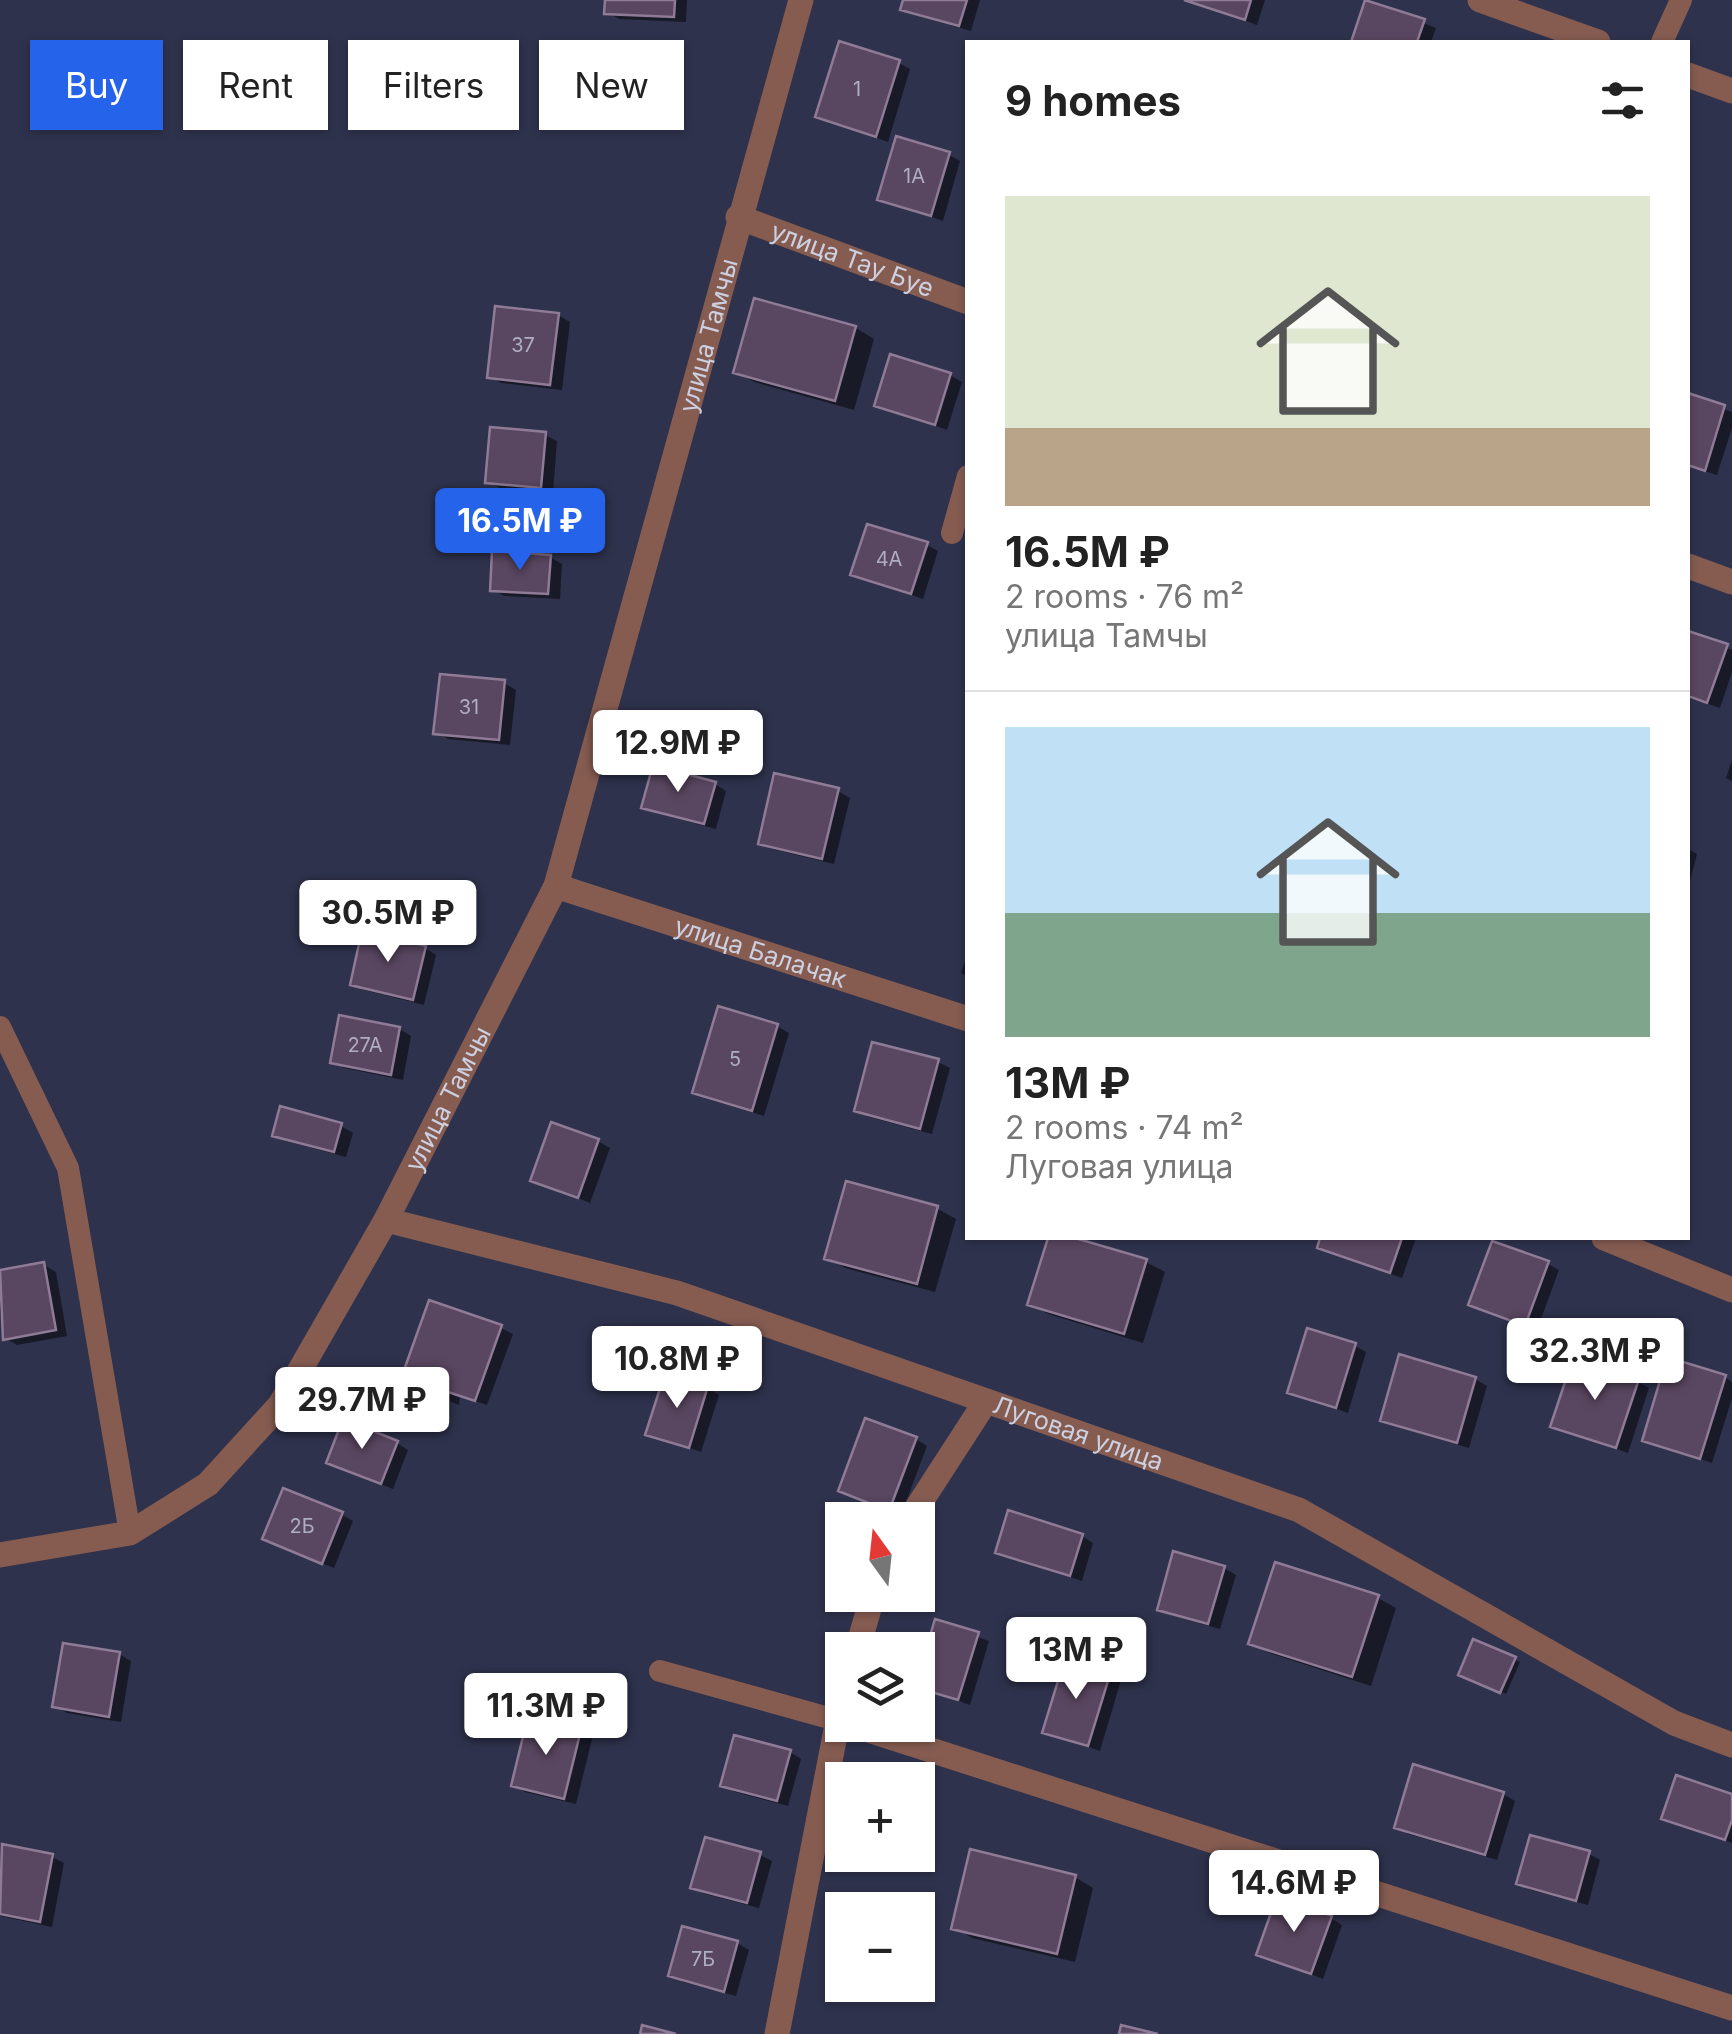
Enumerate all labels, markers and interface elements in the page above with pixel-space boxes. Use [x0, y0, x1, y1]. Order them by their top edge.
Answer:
chip: Buy [30, 40, 163, 130]
chip: Rent [183, 40, 328, 130]
chip: Filters [348, 40, 519, 130]
chip: New [539, 40, 684, 130]
icon: filters [1595, 73, 1650, 128]
text: 9 homes [1005, 75, 1181, 126]
house number: 1 [853, 77, 861, 101]
house number: 1А [903, 164, 925, 188]
street label: улица Тау Буе [767, 215, 938, 303]
street label: улица Тамчы [673, 255, 744, 416]
icon: home [1238, 261, 1418, 441]
house number: 37 [511, 333, 535, 357]
pin: 16.5M ₽ [428, 488, 612, 573]
text: 16.5M ₽ [457, 501, 583, 540]
text: 16.5M ₽ [1005, 526, 1170, 577]
house number: 4А [876, 547, 903, 571]
text: 2 rooms · 76 m² [1005, 577, 1244, 616]
text: улица Тамчы [1005, 616, 1208, 655]
house number: 31 [459, 695, 479, 719]
pin: 12.9M ₽ [586, 710, 770, 795]
text: 12.9M ₽ [615, 723, 741, 762]
icon: home [1238, 792, 1418, 972]
pin: 30.5M ₽ [296, 880, 480, 965]
text: 30.5M ₽ [321, 893, 455, 932]
street label: улица Балачак [671, 910, 851, 994]
street label: улица Тамчы [398, 1021, 497, 1176]
house number: 27А [347, 1033, 383, 1057]
house number: 5 [729, 1047, 741, 1071]
text: 13M ₽ [1005, 1057, 1130, 1108]
text: 2 rooms · 74 m² [1005, 1108, 1244, 1147]
text: Луговая улица [1005, 1147, 1233, 1186]
pin: 32.3M ₽ [1503, 1318, 1687, 1403]
pin: 10.8M ₽ [585, 1326, 769, 1411]
text: 32.3M ₽ [1529, 1331, 1661, 1370]
text: 10.8M ₽ [614, 1339, 740, 1378]
pin: 29.7M ₽ [270, 1367, 454, 1452]
text: 29.7M ₽ [297, 1380, 427, 1419]
street label: Луговая улица [989, 1389, 1167, 1477]
north arrow [825, 1502, 935, 1612]
map controls [825, 1502, 935, 2002]
house number: 2Б [289, 1514, 315, 1538]
pin: 13M ₽ [1006, 1617, 1146, 1702]
text: 13M ₽ [1028, 1630, 1124, 1669]
button: layers [825, 1632, 935, 1742]
pin: 11.3M ₽ [454, 1673, 638, 1758]
text: 11.3M ₽ [486, 1686, 606, 1725]
button: + [825, 1762, 935, 1872]
pin: 14.6M ₽ [1202, 1850, 1386, 1935]
text: 14.6M ₽ [1231, 1863, 1357, 1902]
button: − [825, 1892, 935, 2002]
house number: 7Б [691, 1947, 715, 1971]

